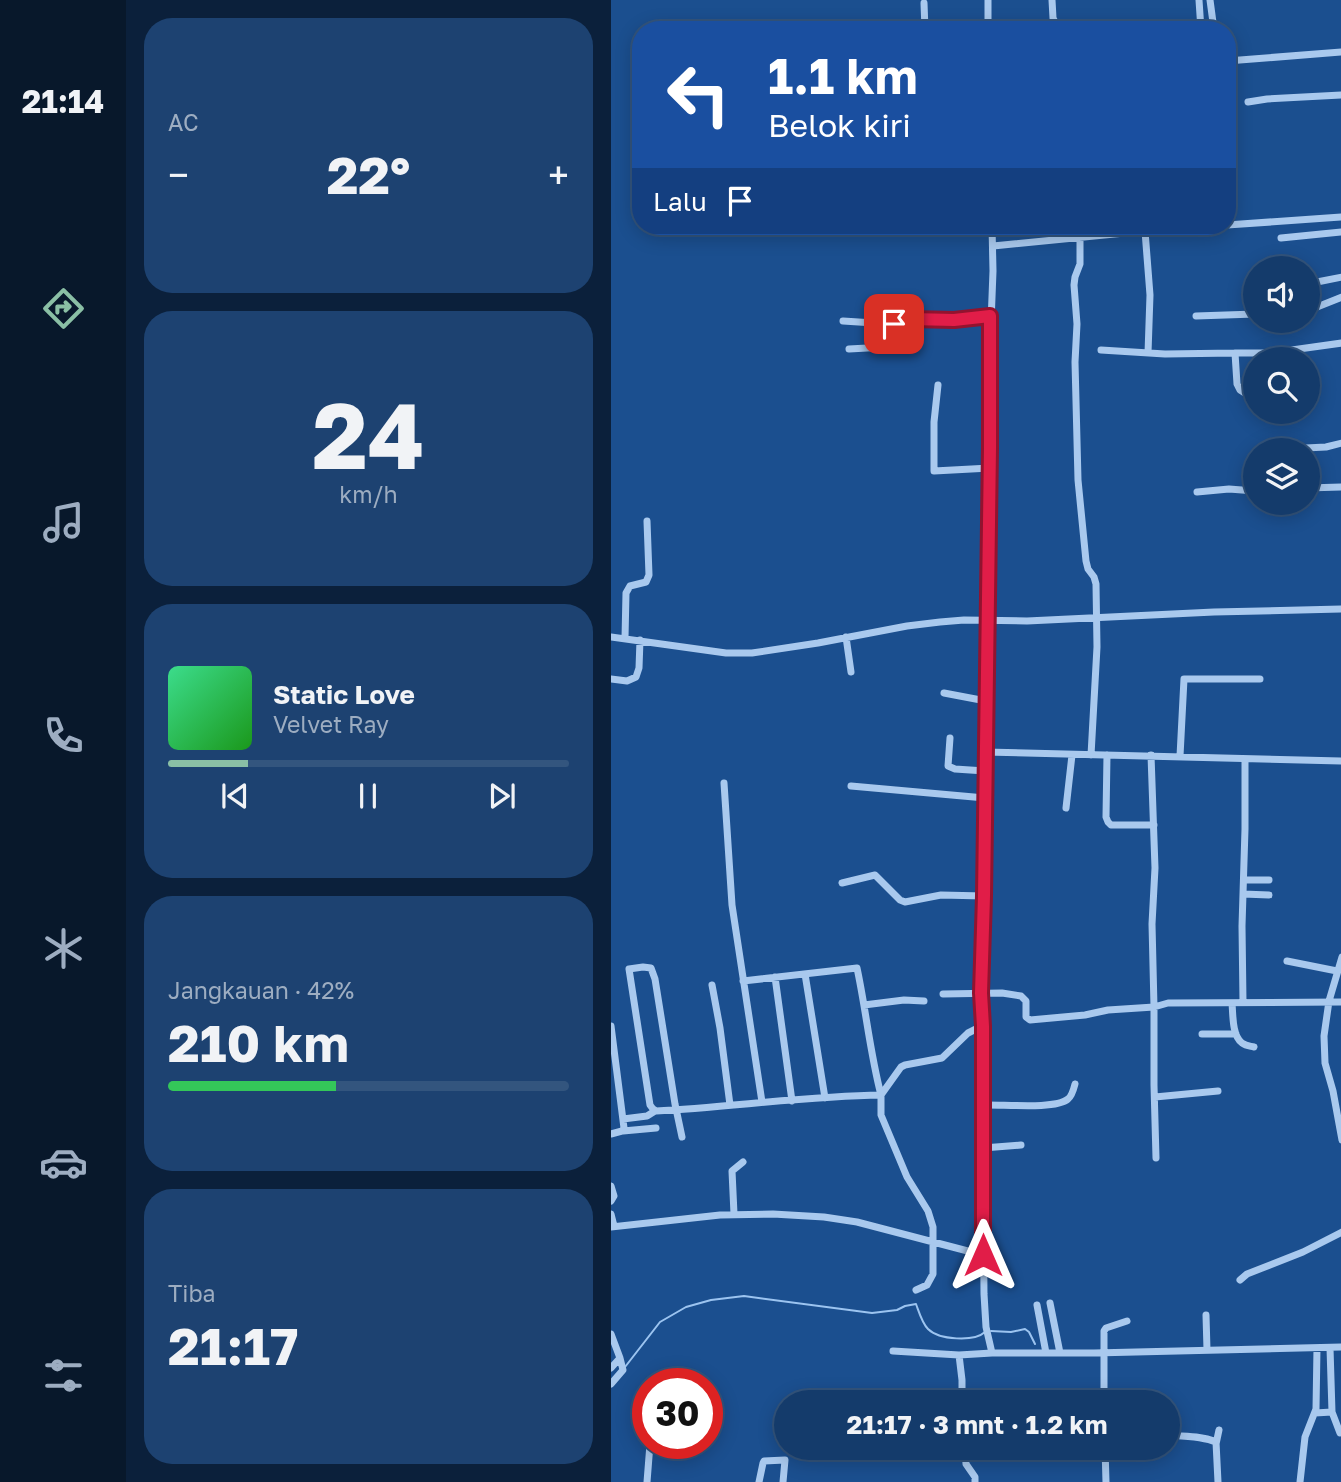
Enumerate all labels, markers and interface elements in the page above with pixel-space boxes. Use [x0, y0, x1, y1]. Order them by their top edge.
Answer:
text: 1.1 km [768, 46, 918, 105]
icon: left [653, 49, 744, 140]
text: 21:14 [22, 82, 104, 120]
text: Belok kiri [768, 106, 911, 144]
text: AC [168, 108, 199, 136]
text: 22° [327, 143, 410, 205]
text: − [168, 152, 189, 197]
text: + [548, 152, 569, 197]
icon: arrive [721, 182, 759, 220]
text: Lalu [653, 186, 707, 217]
map controls [1243, 256, 1320, 515]
button: sound [1243, 256, 1320, 333]
icon: directions [39, 284, 88, 333]
pin [864, 294, 924, 354]
icon: arrive [875, 305, 913, 343]
button: search [1243, 347, 1320, 424]
text: 24 [312, 380, 425, 489]
button: layers [1243, 438, 1320, 515]
text: km/h [339, 480, 398, 508]
icon: music [39, 498, 88, 547]
text: Static Love [273, 679, 415, 710]
text: Velvet Ray [273, 710, 389, 738]
icon: phone [39, 711, 88, 760]
icon: previous [216, 777, 254, 815]
icon: pause [349, 777, 387, 815]
icon: next [483, 777, 521, 815]
icon: climate [39, 924, 88, 973]
text: Jangkauan · 42% [168, 976, 354, 1004]
text: 210 km [168, 1011, 349, 1073]
icon: car [39, 1138, 88, 1187]
position arrow [946, 1218, 1020, 1292]
text: Tiba [168, 1279, 216, 1307]
text: 21:17 [168, 1314, 298, 1376]
icon: filters [39, 1351, 88, 1400]
speed limit sign: 30 [632, 1368, 723, 1459]
text: 21:17 · 3 mnt · 1.2 km [847, 1409, 1107, 1440]

